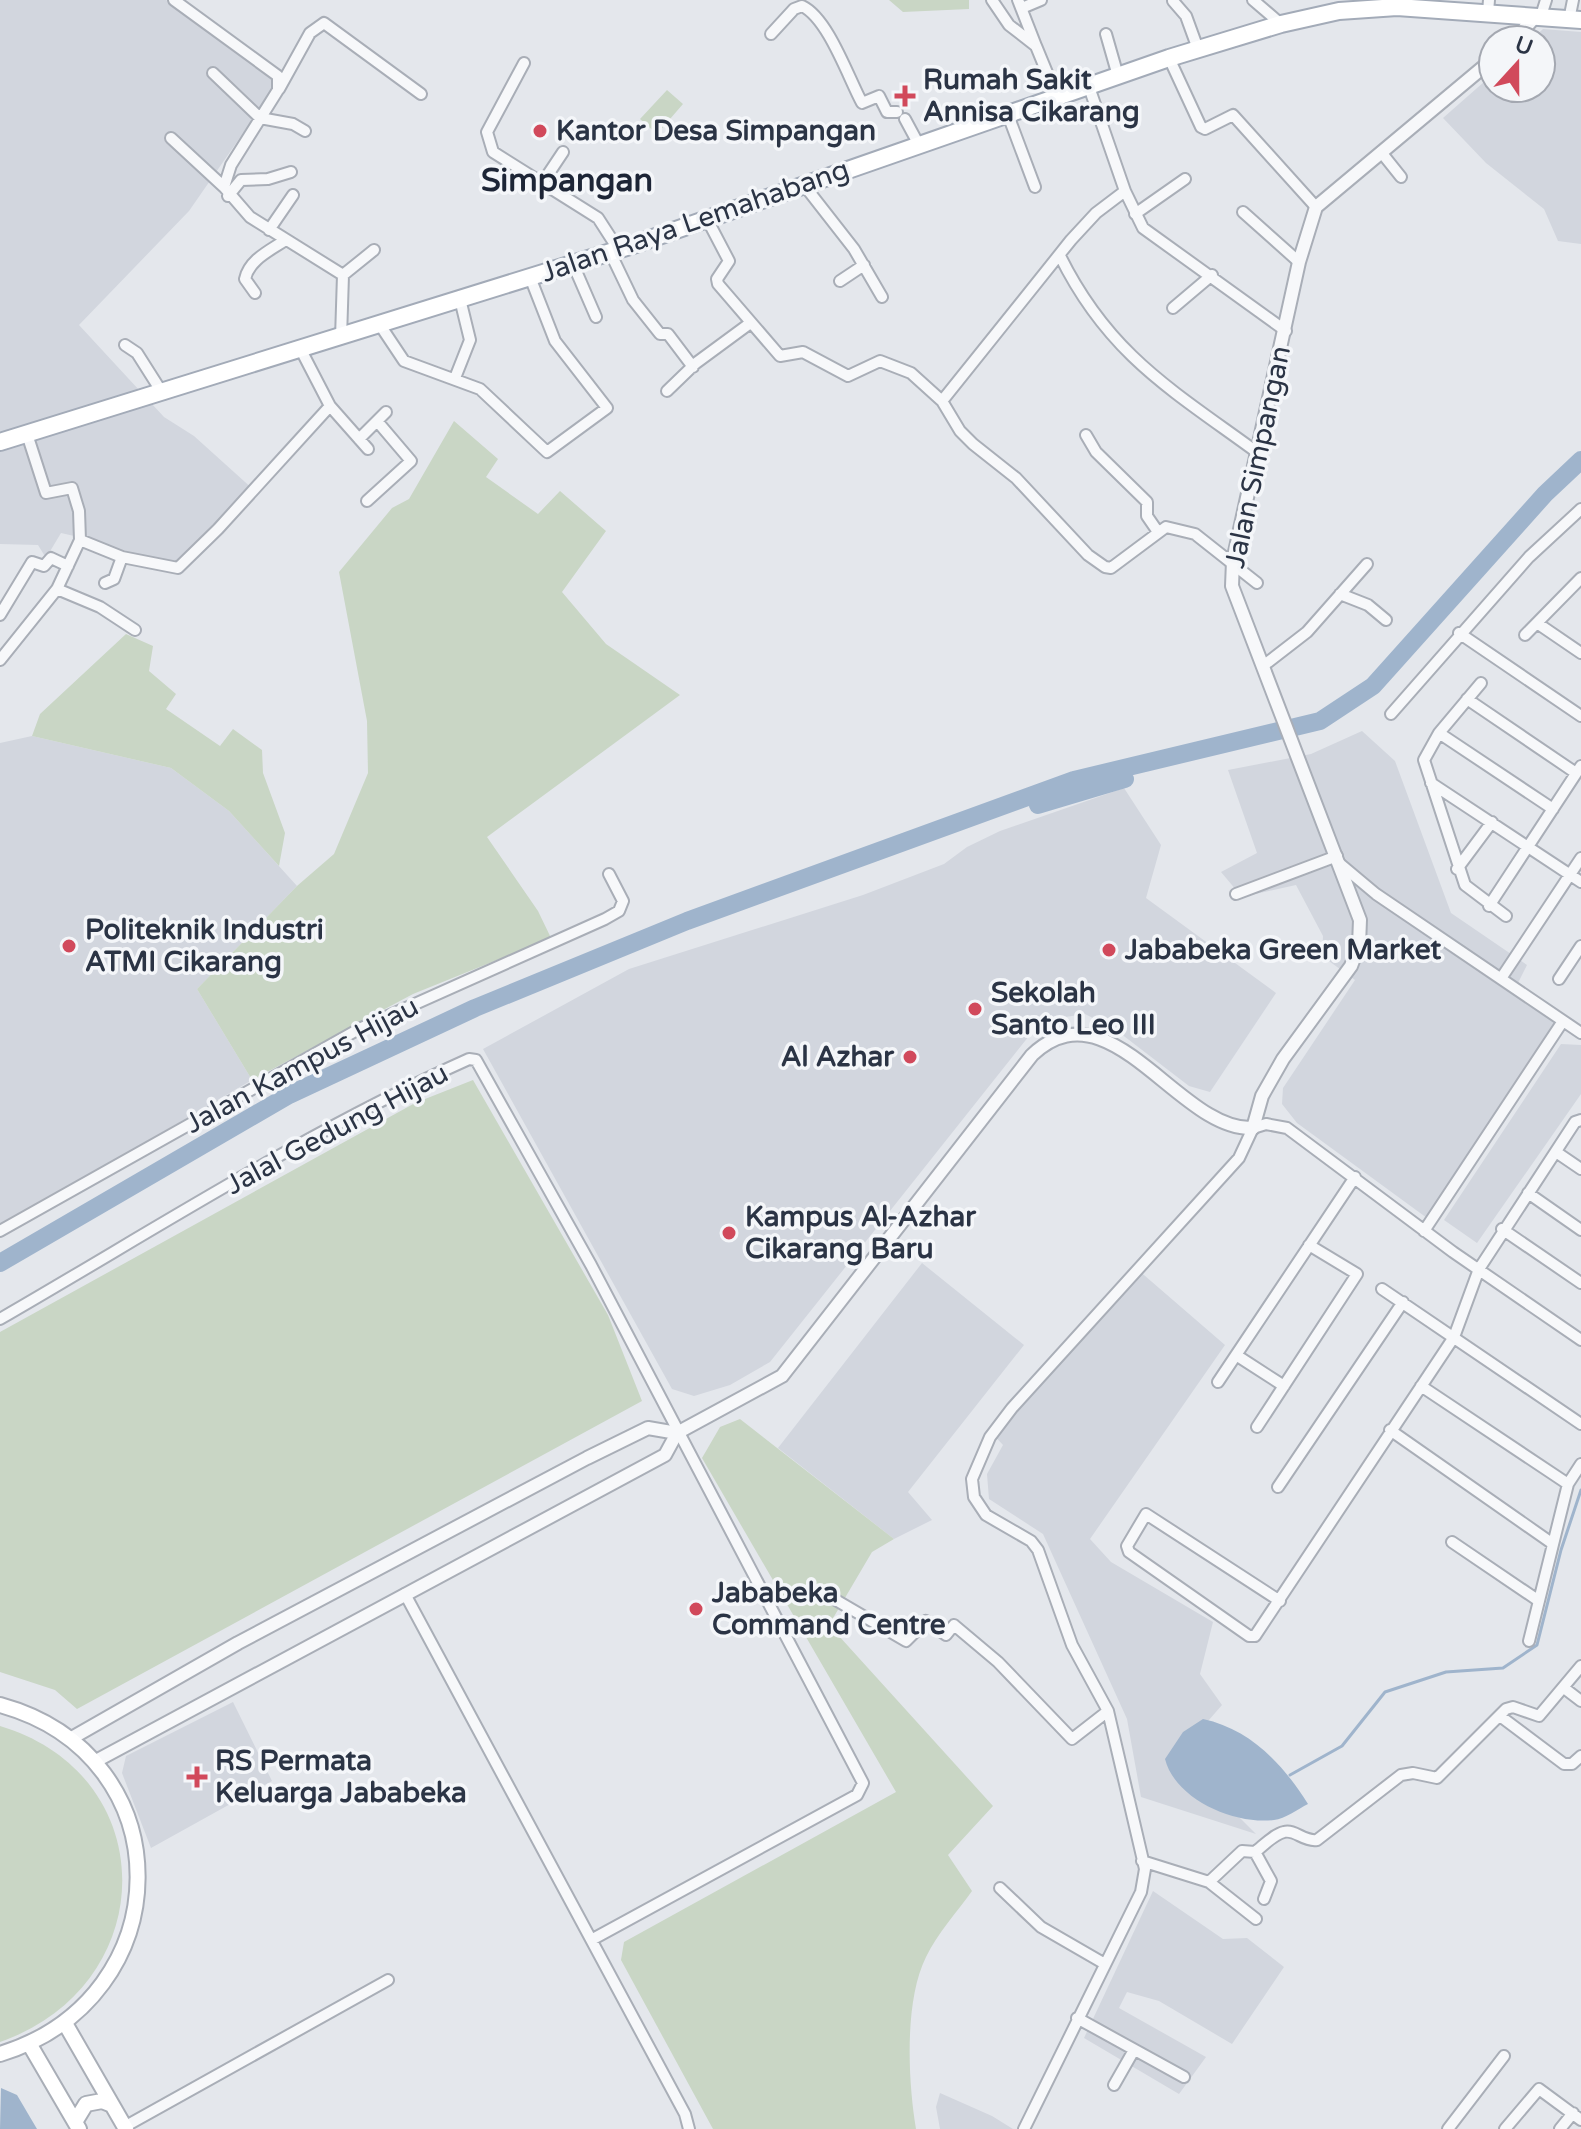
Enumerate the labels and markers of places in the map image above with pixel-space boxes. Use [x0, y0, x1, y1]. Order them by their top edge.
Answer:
place label: Rumah Sakit Annisa Cikarang [923, 63, 1140, 129]
marker: Rumah Sakit Annisa Cikarang [894, 85, 916, 107]
place label: Kantor Desa Simpangan [556, 114, 876, 148]
marker: Kantor Desa Simpangan [531, 122, 549, 140]
place label: Politeknik Industri ATMI Cikarang [85, 913, 324, 979]
place label: Jababeka Green Market [1124, 933, 1442, 967]
marker: Politeknik Industri ATMI Cikarang [60, 937, 78, 955]
marker: Jababeka Green Market [1100, 941, 1118, 959]
place label: Sekolah Santo Leo III [991, 976, 1156, 1042]
marker: Sekolah Santo Leo III [966, 1000, 984, 1018]
place label: Al Azhar [781, 1040, 895, 1074]
marker: Al Azhar [901, 1048, 919, 1066]
place label: Kampus Al-Azhar Cikarang Baru [745, 1200, 977, 1266]
marker: Kampus Al-Azhar Cikarang Baru [720, 1224, 738, 1242]
place label: Jababeka Command Centre [711, 1576, 946, 1642]
marker: Jababeka Command Centre [687, 1600, 705, 1618]
place label: RS Permata Keluarga Jababeka [215, 1744, 467, 1810]
marker: RS Permata Keluarga Jababeka [186, 1766, 208, 1788]

